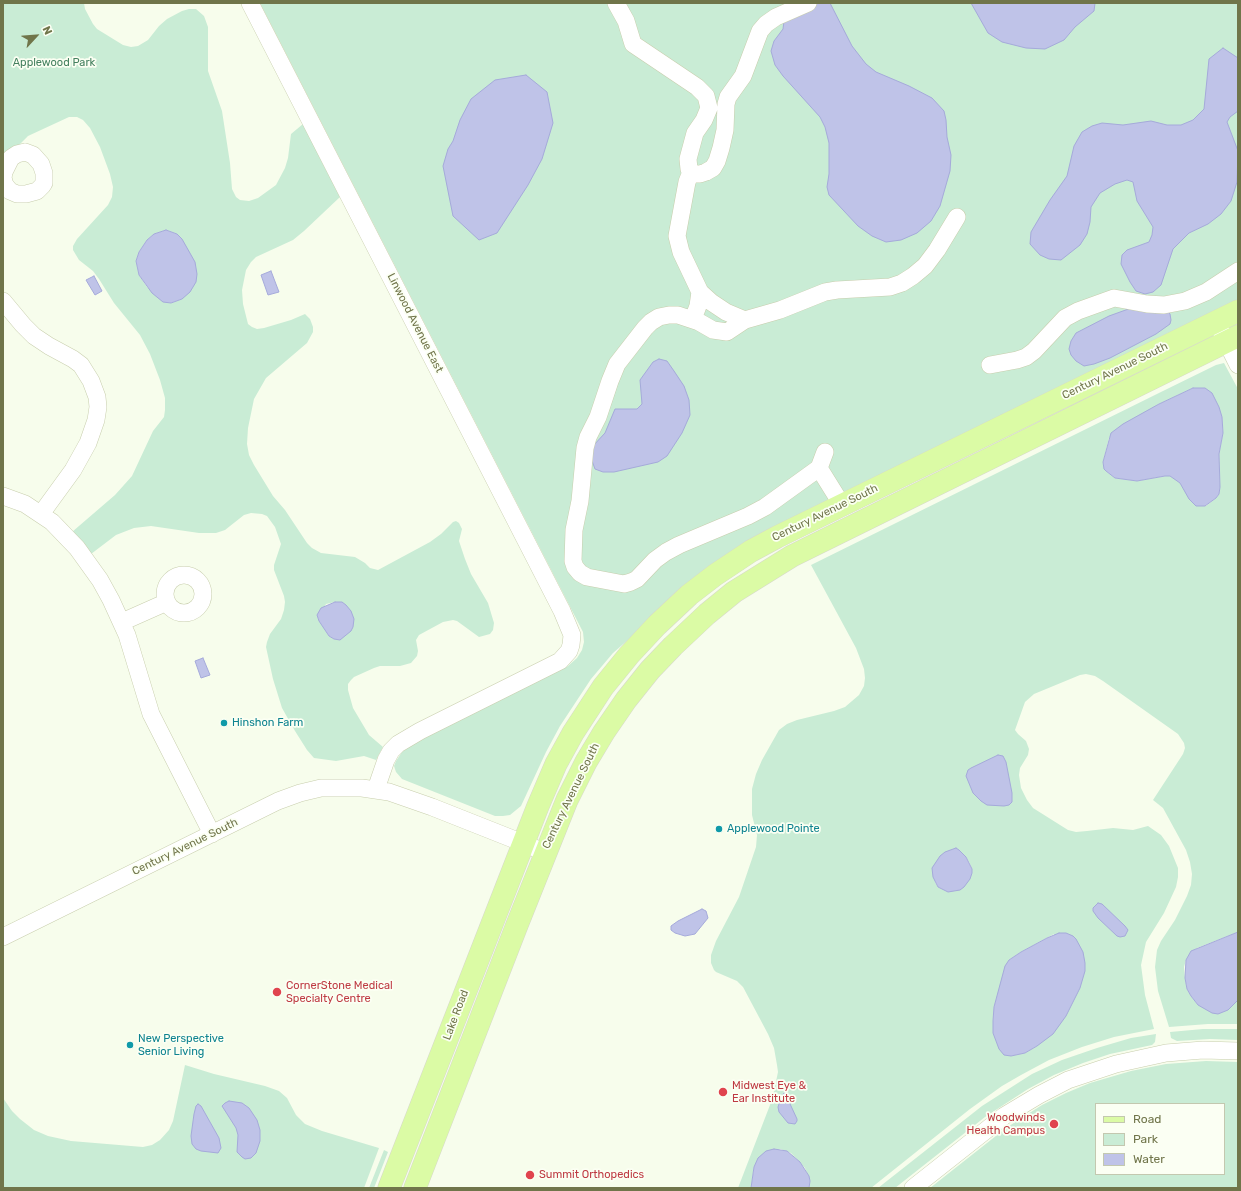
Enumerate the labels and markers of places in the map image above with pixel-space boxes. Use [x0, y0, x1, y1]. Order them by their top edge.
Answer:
place label: Hinshon Farm [232, 716, 303, 730]
marker: Hinshon Farm [219, 718, 229, 728]
place label: Applewood Pointe [727, 822, 820, 836]
marker: Applewood Pointe [714, 824, 724, 834]
place label: CornerStone Medical Specialty Centre [286, 979, 393, 1005]
marker: CornerStone Medical Specialty Centre [271, 986, 283, 998]
place label: New Perspective Senior Living [138, 1032, 224, 1058]
marker: New Perspective Senior Living [125, 1040, 135, 1050]
place label: Midwest Eye & Ear Institute [732, 1079, 806, 1105]
marker: Midwest Eye & Ear Institute [717, 1086, 729, 1098]
place label: Woodwinds Health Campus [967, 1111, 1045, 1137]
marker: Woodwinds Health Campus [1048, 1118, 1060, 1130]
place label: Summit Orthopedics [539, 1168, 644, 1182]
marker: Summit Orthopedics [524, 1169, 536, 1181]

